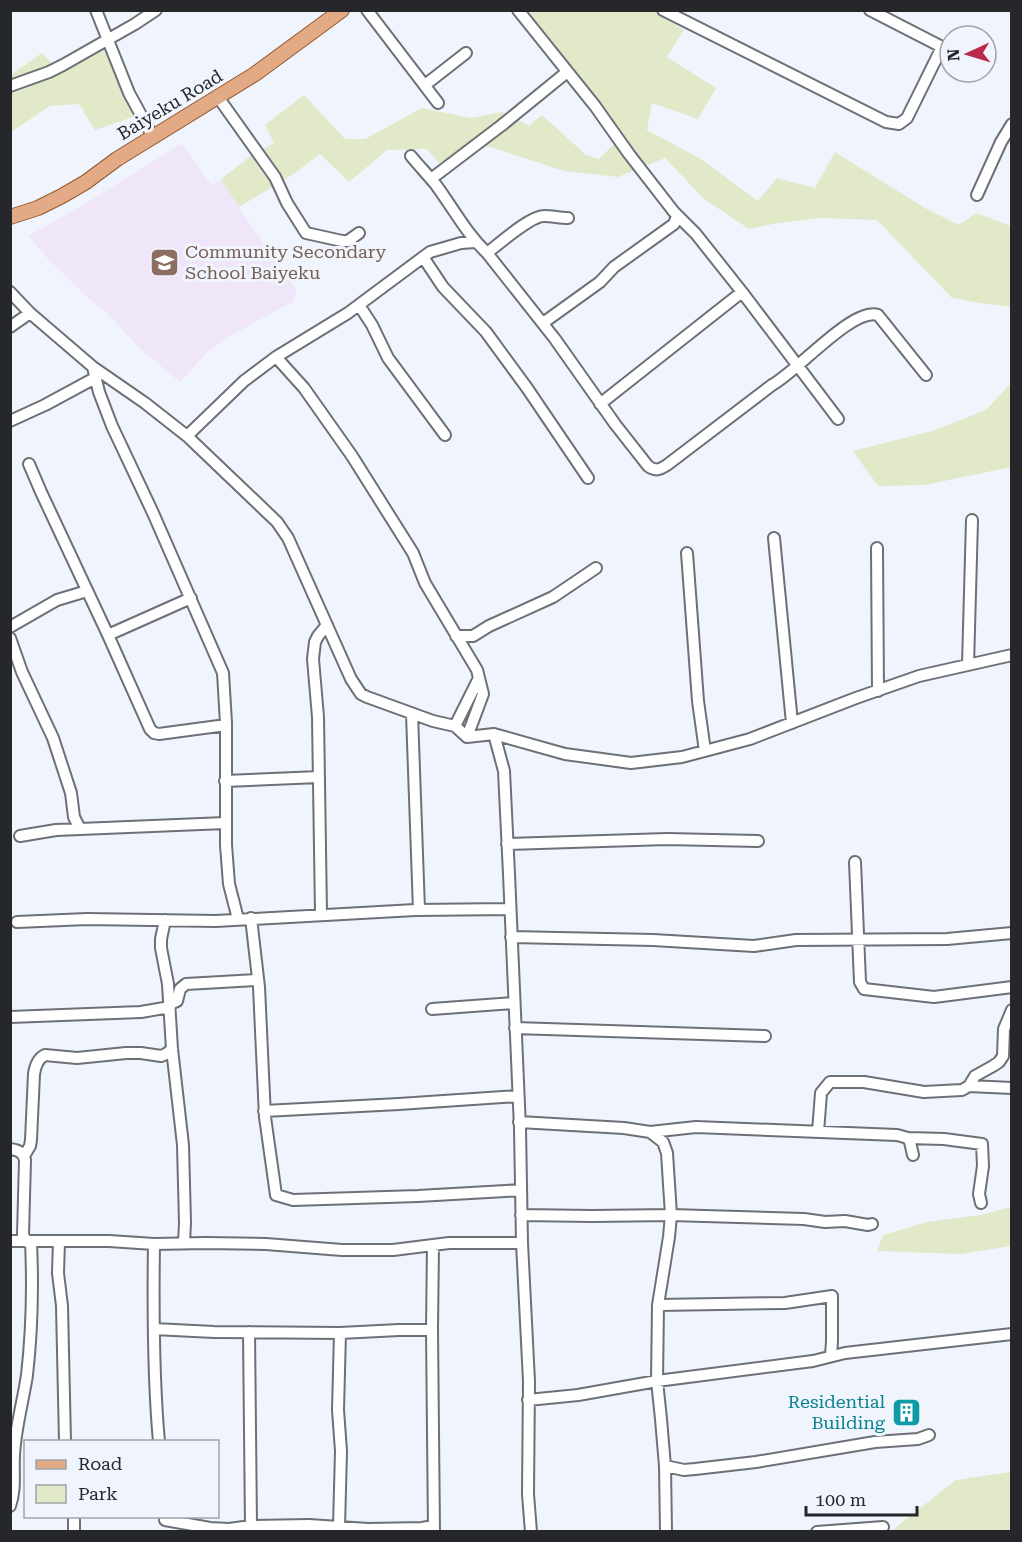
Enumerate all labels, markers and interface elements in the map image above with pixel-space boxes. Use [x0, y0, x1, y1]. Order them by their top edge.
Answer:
north arrow [938, 24, 998, 84]
text: N [944, 48, 963, 62]
street label: Baiyeku Road [113, 65, 226, 144]
place label: Community Secondary School Baiyeku [185, 241, 387, 283]
school or university icon: Community Secondary School Baiyeku [148, 246, 180, 278]
place label: Residential Building [788, 1391, 886, 1433]
building icon: Residential Building [890, 1396, 922, 1428]
legend [24, 1440, 219, 1518]
text: Road [78, 1453, 123, 1474]
scale bar [806, 1479, 917, 1517]
text: Park [78, 1483, 118, 1504]
text: 100 m [815, 1489, 866, 1510]

